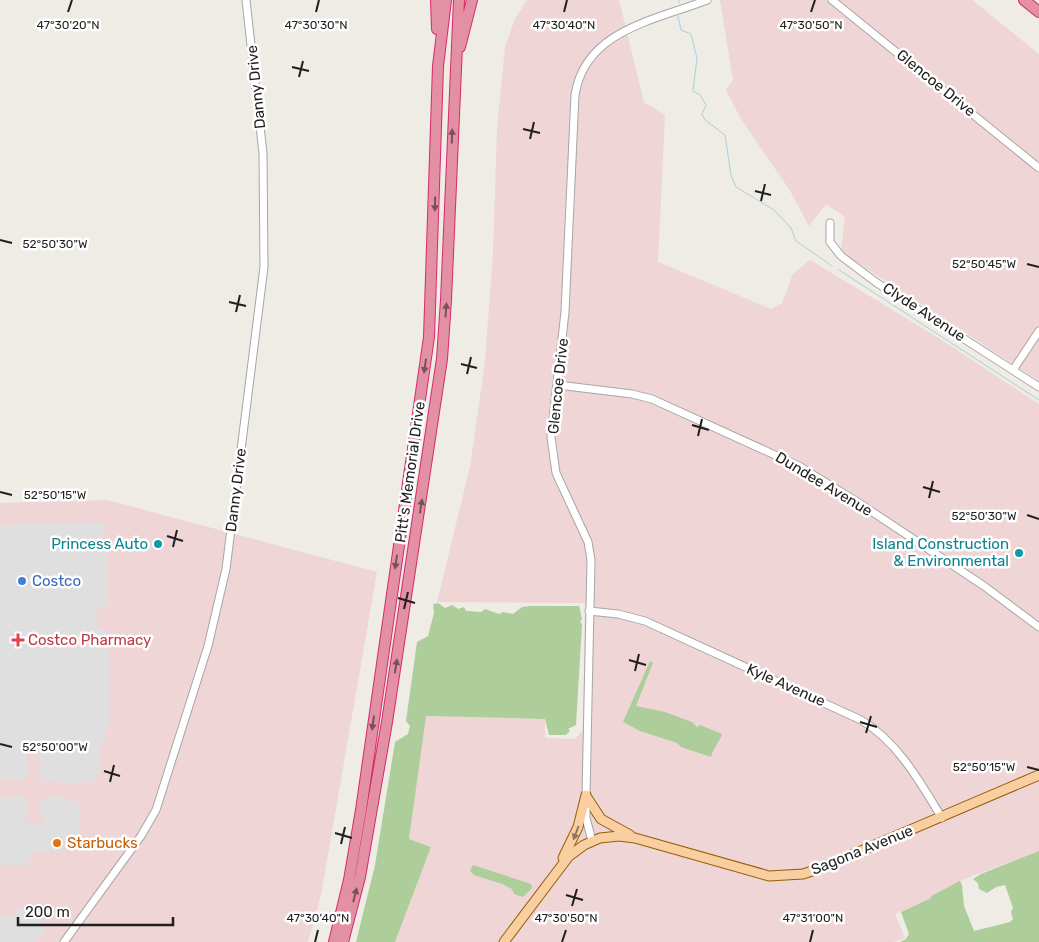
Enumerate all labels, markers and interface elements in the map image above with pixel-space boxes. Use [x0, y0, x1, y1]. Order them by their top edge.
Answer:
text: 47°30'20"N [37, 18, 100, 32]
text: 47°30'30"N [284, 18, 348, 32]
text: 47°30'40"N [533, 18, 595, 32]
text: 47°30'50"N [779, 18, 843, 32]
street label: Danny Drive [243, 44, 269, 130]
street label: Glencoe Drive [893, 46, 979, 120]
one-way arrow [448, 127, 456, 143]
one-way arrow [431, 197, 439, 213]
text: 52°50'30"W [22, 237, 88, 251]
text: 52°50'45"W [952, 257, 1017, 271]
street label: Clyde Avenue [879, 279, 969, 345]
one-way arrow [442, 301, 450, 317]
street label: Glencoe Drive [544, 337, 572, 435]
one-way arrow [421, 359, 429, 375]
street label: Pitt's Memorial Drive [391, 400, 429, 544]
street label: Danny Drive [222, 447, 250, 533]
street label: Dundee Avenue [772, 448, 876, 520]
text: 52°50'15"W [24, 488, 87, 502]
one-way arrow [417, 497, 425, 513]
text: 52°50'30"W [951, 509, 1017, 523]
place label: Princess Auto [51, 535, 148, 553]
place label: Island Construction & Environmental [872, 535, 1009, 570]
marker: Princess Auto [152, 538, 164, 550]
marker: Island Construction & Environmental [1013, 547, 1025, 559]
one-way arrow [392, 554, 400, 570]
place label: Costco [32, 572, 81, 590]
marker: Costco [16, 575, 28, 587]
place label: Costco Pharmacy [28, 631, 151, 649]
marker: Costco Pharmacy [12, 634, 24, 646]
one-way arrow [392, 658, 400, 674]
street label: Kyle Avenue [744, 660, 828, 710]
one-way arrow [369, 715, 377, 731]
text: 52°50'00"W [22, 740, 88, 754]
text: 52°50'15"W [953, 760, 1016, 774]
street label: Sagona Avenue [808, 821, 916, 879]
one-way arrow [571, 826, 579, 840]
place label: Starbucks [67, 834, 138, 852]
marker: Starbucks [51, 837, 63, 849]
one-way arrow [351, 887, 359, 902]
scale bar [18, 894, 172, 926]
text: 200 m [25, 903, 70, 921]
text: 47°30'40"N [287, 911, 349, 925]
text: 47°30'50"N [534, 911, 598, 925]
text: 47°31'00"N [783, 911, 843, 925]

